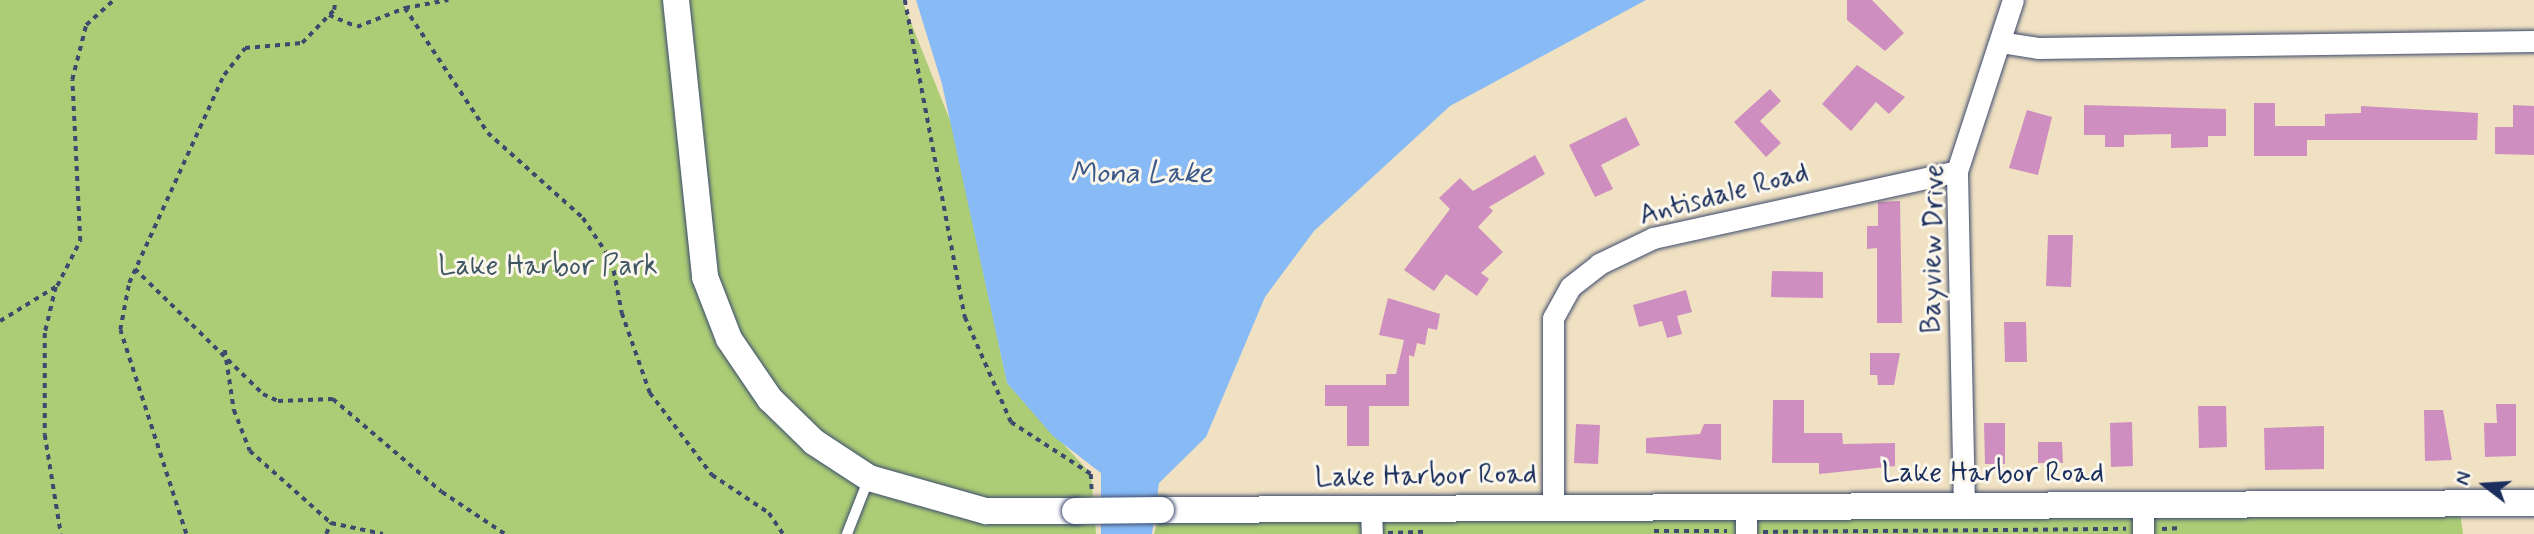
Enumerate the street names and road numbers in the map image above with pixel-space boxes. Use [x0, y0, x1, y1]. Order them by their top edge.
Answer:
street label: Antisdale Road [1636, 156, 1812, 234]
street label: Bayview Drive [1916, 165, 1952, 333]
street label: Lake Harbor Road [1886, 457, 2100, 491]
street label: Lake Harbor Road [1319, 458, 1533, 496]

